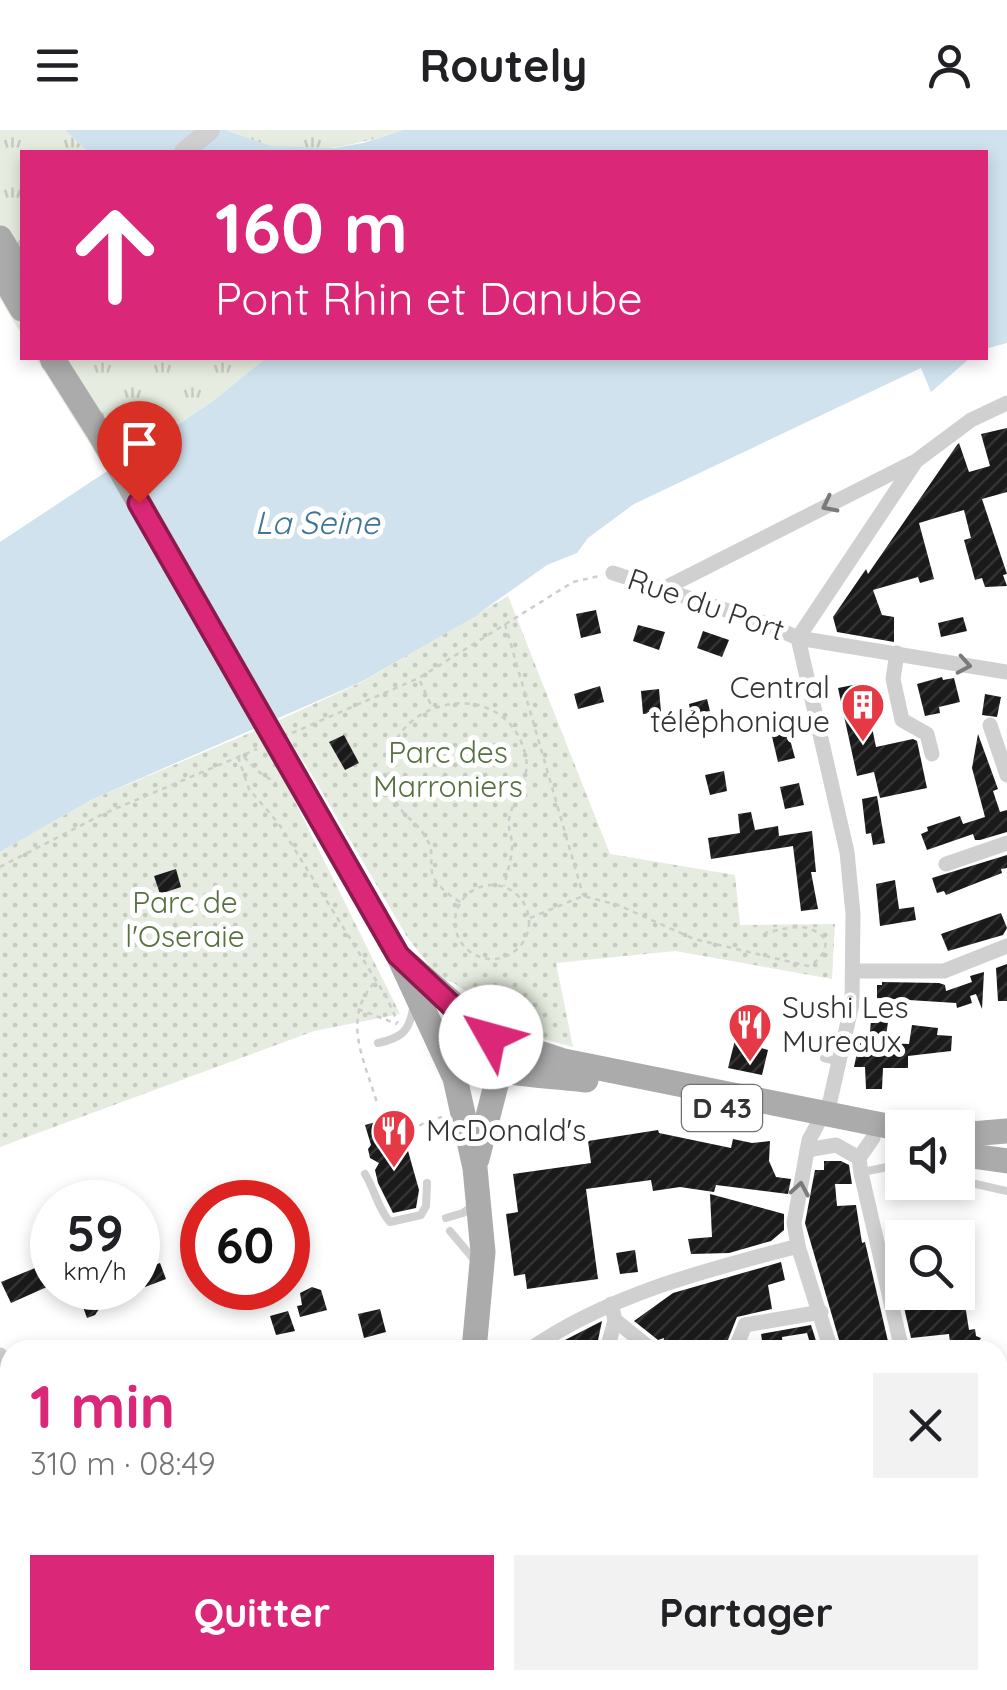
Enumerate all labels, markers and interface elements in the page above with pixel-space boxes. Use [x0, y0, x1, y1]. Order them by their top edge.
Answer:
text: Routely [420, 37, 587, 93]
icon: menu [30, 38, 85, 93]
icon: person [922, 38, 977, 93]
text: 160 m [215, 183, 408, 271]
icon: ahead [50, 190, 180, 320]
text: Pont Rhin et Danube [215, 270, 643, 326]
pin [97, 401, 182, 504]
icon: arrive [112, 416, 167, 471]
one-way arrow [821, 493, 839, 512]
water label: La Seine [255, 502, 381, 542]
street label: Rue du Port [623, 559, 790, 649]
one-way arrow [955, 654, 972, 675]
place label: Central téléphonique [650, 668, 830, 740]
building icon: Central téléphonique [840, 682, 886, 743]
park label: Parc des Marroniers [373, 733, 523, 805]
park label: Parc de l'Oseraie [125, 883, 245, 955]
position arrow [439, 985, 543, 1089]
place label: Sushi Les Mureaux [782, 988, 909, 1060]
restaurant icon: Sushi Les Mureaux [727, 1002, 773, 1063]
road number: D 43 [682, 1085, 762, 1131]
restaurant icon: McDonald's [371, 1108, 417, 1169]
map controls [885, 1110, 975, 1310]
button: sound [885, 1110, 975, 1200]
place label: McDonald's [426, 1111, 586, 1149]
speed limit sign: 60 [180, 1180, 310, 1310]
one-way arrow [789, 1181, 810, 1197]
text: 59 [66, 1201, 124, 1264]
button: search [885, 1220, 975, 1310]
text: km/h [63, 1255, 127, 1286]
text: 1 min [30, 1368, 175, 1443]
button: close [873, 1373, 978, 1478]
text: 310 m · 08:49 [30, 1443, 216, 1483]
button: Quitter [30, 1555, 494, 1670]
button: Partager [514, 1555, 978, 1670]

